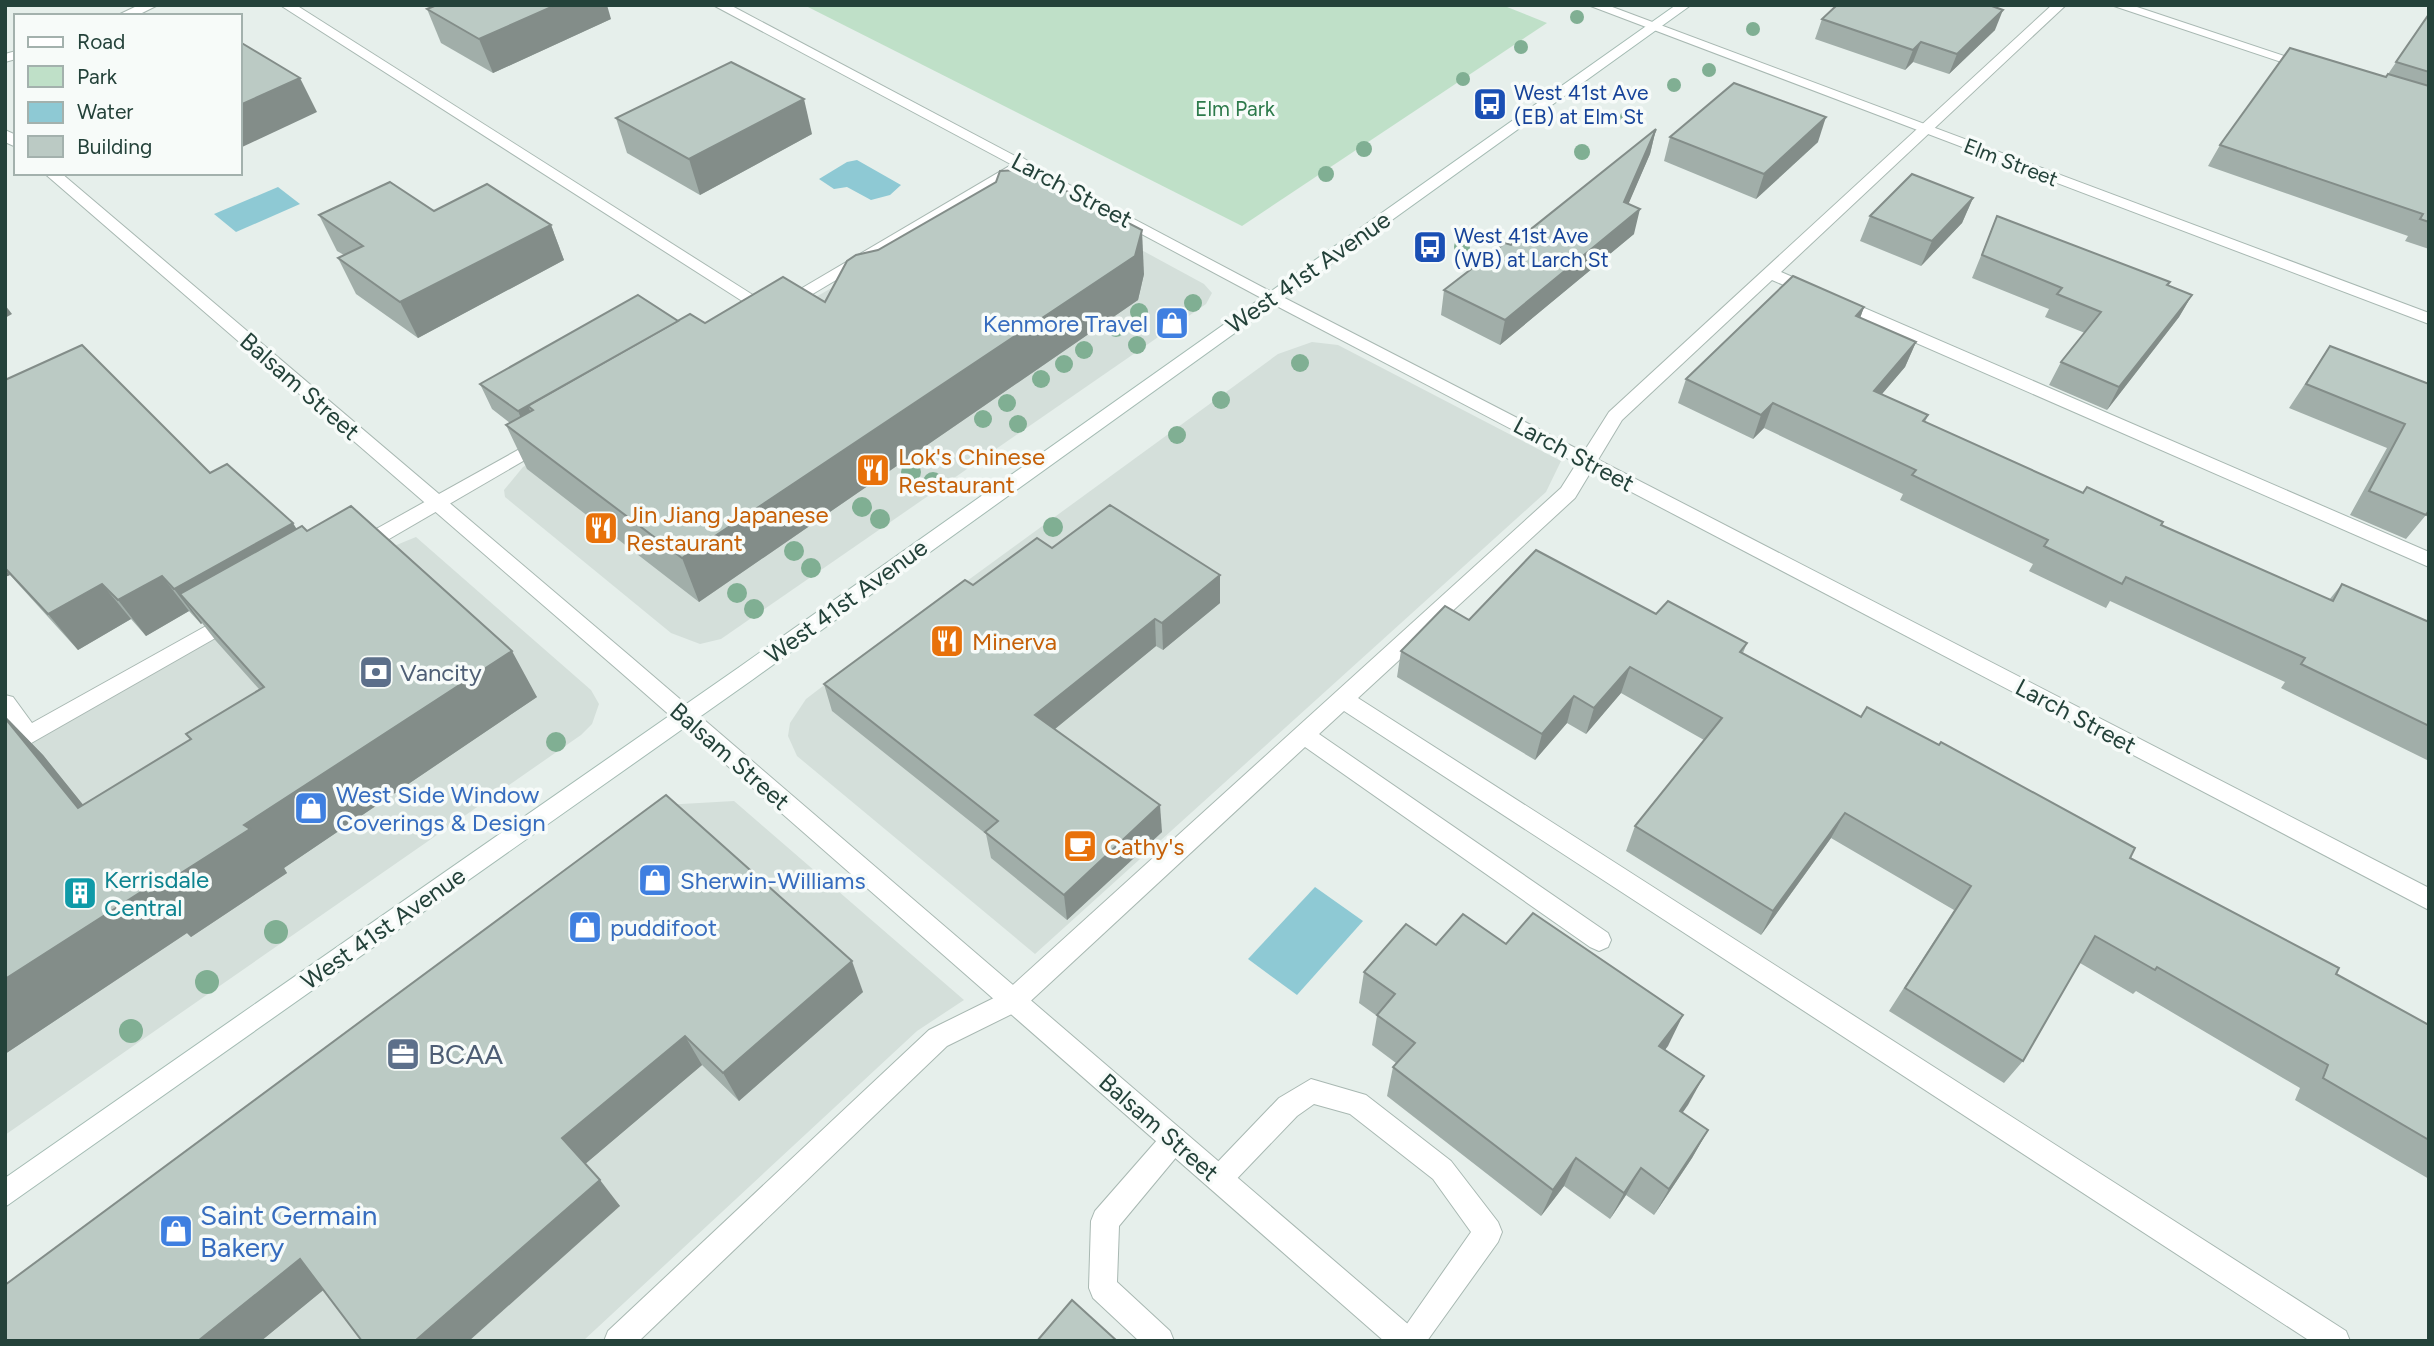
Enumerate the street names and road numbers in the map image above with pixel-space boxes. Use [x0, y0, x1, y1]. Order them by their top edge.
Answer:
street label: Elm Street [1960, 133, 2062, 191]
street label: Larch Street [1007, 146, 1137, 234]
street label: West 41st Avenue [1220, 205, 1396, 339]
street label: Balsam Street [234, 326, 366, 446]
street label: Larch Street [1509, 410, 1639, 498]
street label: West 41st Avenue [759, 532, 933, 670]
street label: Larch Street [2011, 672, 2141, 760]
street label: Balsam Street [664, 696, 796, 816]
street label: West 41st Avenue [295, 861, 471, 995]
street label: Balsam Street [1093, 1067, 1225, 1187]

